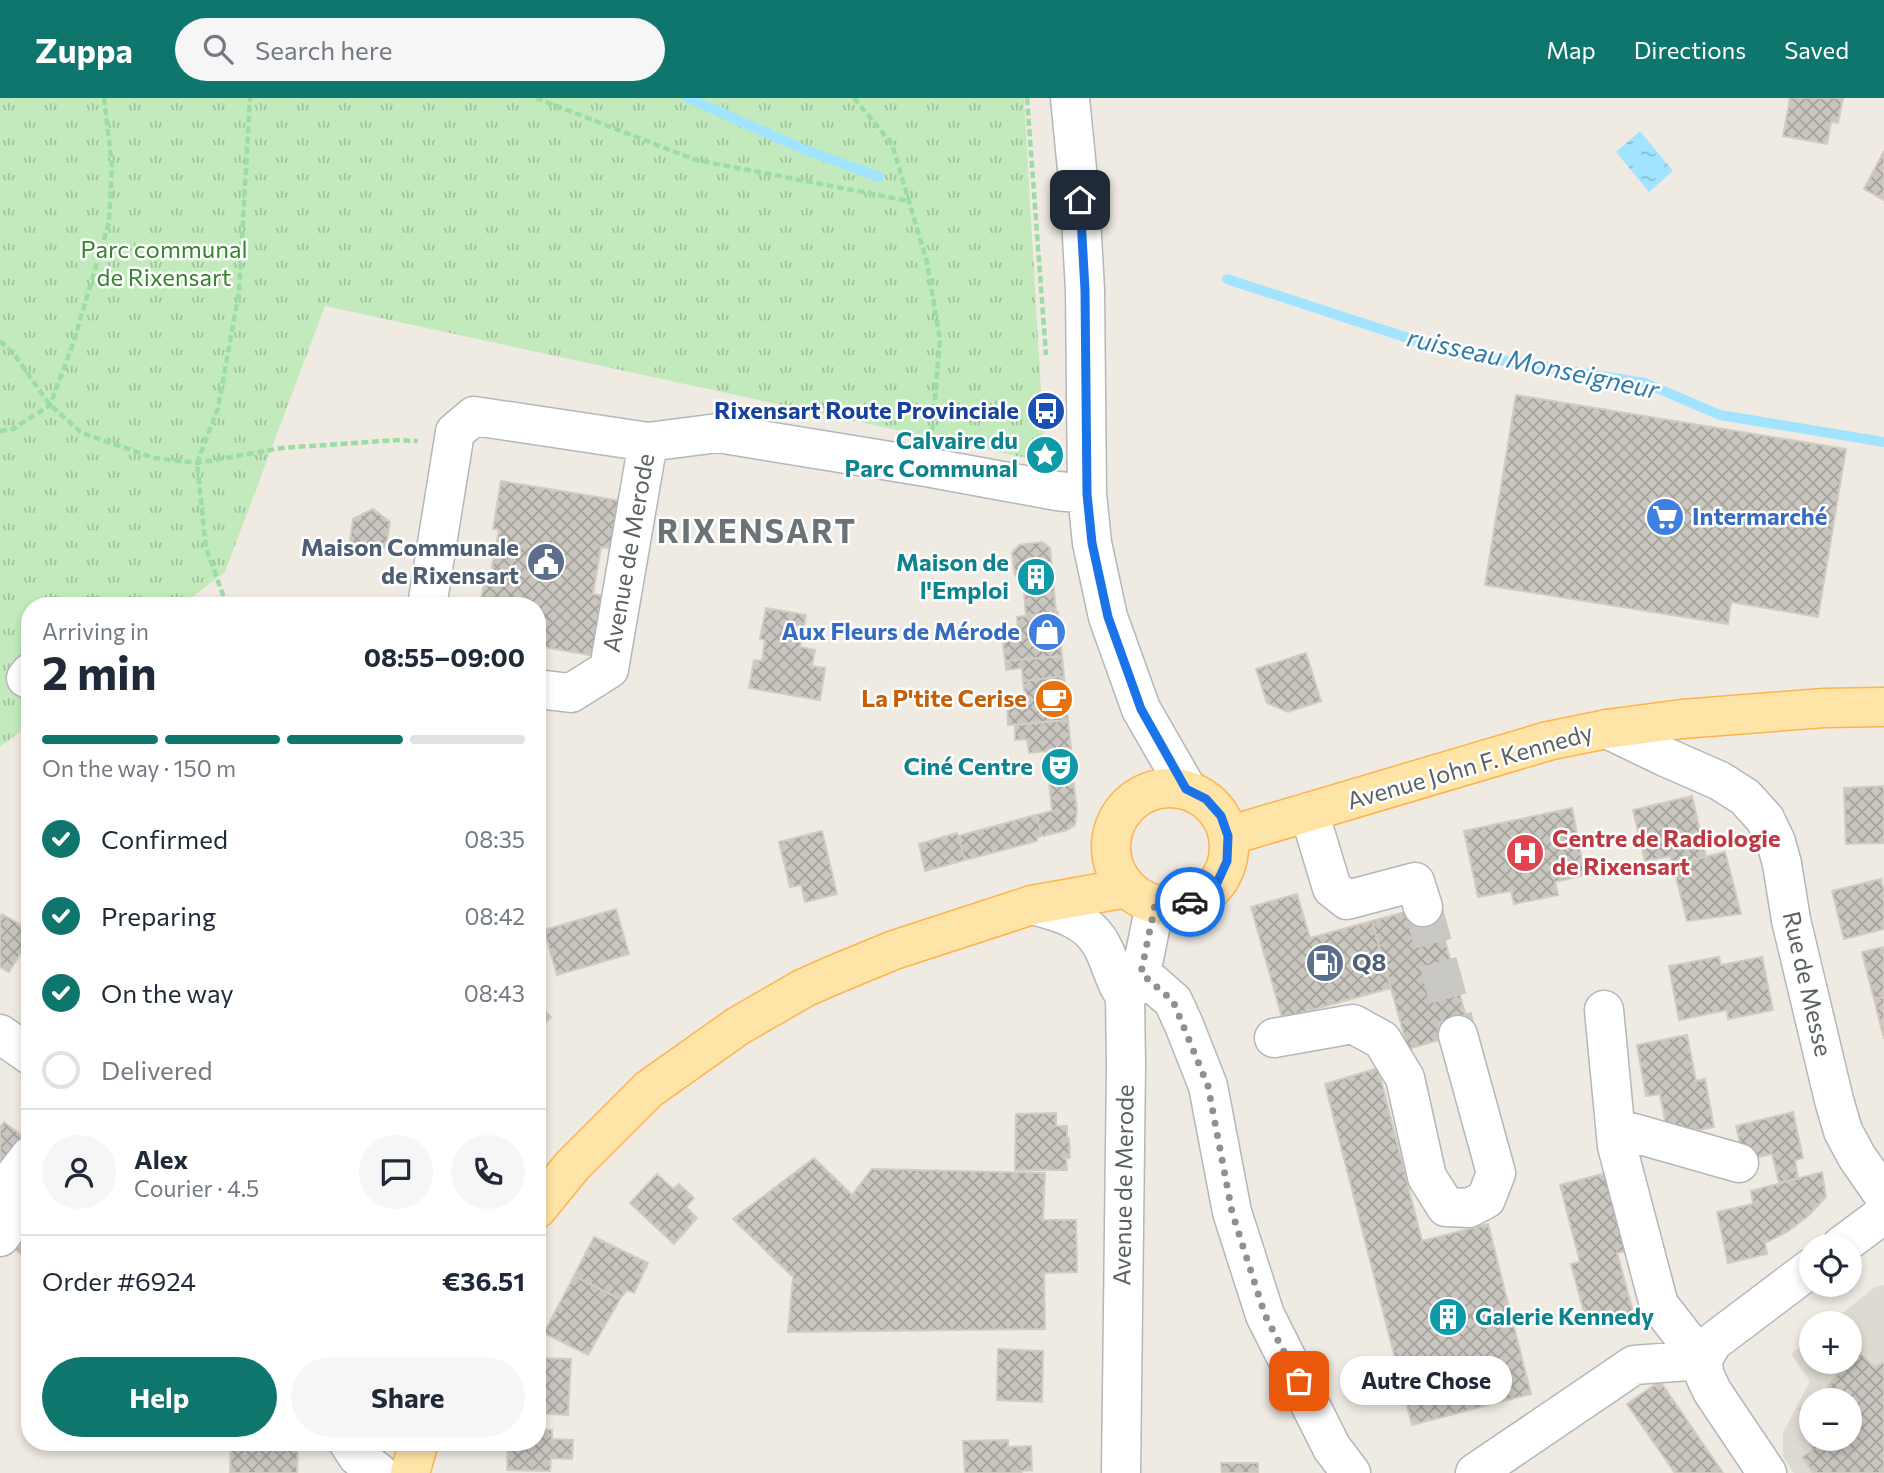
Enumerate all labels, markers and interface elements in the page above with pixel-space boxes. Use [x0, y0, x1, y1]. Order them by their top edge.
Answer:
search box [175, 18, 665, 81]
text: Zuppa [35, 29, 133, 70]
icon: search [199, 30, 237, 68]
text: Search here [255, 34, 392, 65]
text: Map [1546, 35, 1596, 64]
text: Directions [1634, 35, 1746, 64]
text: Saved [1784, 35, 1849, 64]
pin [1050, 170, 1110, 230]
icon: home [1061, 181, 1099, 219]
park label: Parc communal de Rixensart [80, 234, 248, 291]
water label: ruisseau Monseigneur [1404, 321, 1664, 405]
bus stop icon: Rixensart Route Provinciale [1025, 390, 1067, 432]
place label: Rixensart Route Provinciale [714, 395, 1019, 424]
place label: Calvaire du Parc Communal [845, 425, 1018, 482]
place icon: Calvaire du Parc Communal [1024, 434, 1066, 476]
street label: Avenue de Merode [596, 451, 659, 654]
supermarket icon: Intermarché [1644, 496, 1686, 538]
place label: Intermarché [1692, 501, 1827, 530]
district label: RIXENSART [657, 510, 857, 550]
place label: Maison Communale de Rixensart [301, 532, 519, 589]
public building icon: Maison Communale de Rixensart [525, 541, 567, 583]
place label: Maison de l'Emploi [896, 547, 1009, 604]
building icon: Maison de l'Emploi [1015, 556, 1057, 598]
shop icon: Aux Fleurs de Mérode [1026, 611, 1068, 653]
place label: Aux Fleurs de Mérode [782, 616, 1020, 645]
text: Arriving in [42, 617, 149, 645]
text: 08:55–09:00 [364, 641, 525, 672]
text: 2 min [42, 643, 157, 699]
cafe icon: La P'tite Cerise [1033, 678, 1075, 720]
place label: La P'tite Cerise [861, 683, 1027, 712]
street label: Avenue John F. Kennedy [1343, 717, 1596, 815]
theatre icon: Ciné Centre [1039, 746, 1081, 788]
place label: Ciné Centre [904, 751, 1033, 780]
text: On the way · 150 m [42, 754, 236, 782]
icon: check [42, 820, 80, 858]
text: Confirmed [101, 823, 228, 854]
place label: Centre de Radiologie de Rixensart [1552, 823, 1781, 880]
text: 08:35 [464, 825, 525, 853]
hospital icon: Centre de Radiologie de Rixensart [1504, 832, 1546, 874]
courier [1155, 867, 1225, 937]
icon: car [1171, 883, 1209, 921]
icon: check [42, 897, 80, 935]
text: Preparing [101, 900, 216, 931]
text: 08:42 [464, 902, 525, 930]
street label: Rue de Messe [1778, 908, 1839, 1059]
fuel station icon: Q8 [1304, 942, 1346, 984]
place label: Q8 [1352, 947, 1386, 976]
icon: check [42, 974, 80, 1012]
text: On the way [101, 977, 234, 1008]
text: 08:43 [464, 979, 525, 1007]
text: Delivered [101, 1054, 212, 1085]
street label: Avenue de Merode [1106, 1084, 1139, 1286]
button: person [42, 1135, 116, 1209]
button: chat [359, 1135, 433, 1209]
button: phone [451, 1135, 525, 1209]
text: Alex [134, 1143, 188, 1174]
text: Courier · 4.5 [134, 1174, 259, 1202]
map controls [1799, 1234, 1862, 1451]
button: locate [1799, 1234, 1862, 1297]
text: Order #6924 [42, 1265, 196, 1296]
text: €36.51 [442, 1265, 525, 1296]
building icon: Galerie Kennedy [1427, 1296, 1469, 1338]
place label: Galerie Kennedy [1475, 1301, 1654, 1330]
button: + [1799, 1311, 1862, 1374]
pin [1269, 1351, 1329, 1411]
callout: Autre Chose [1341, 1356, 1512, 1406]
button: Help [42, 1357, 277, 1437]
button: Share [291, 1357, 525, 1437]
icon: bag [1280, 1362, 1318, 1400]
text: Autre Chose [1361, 1366, 1491, 1394]
button: − [1799, 1388, 1862, 1451]

